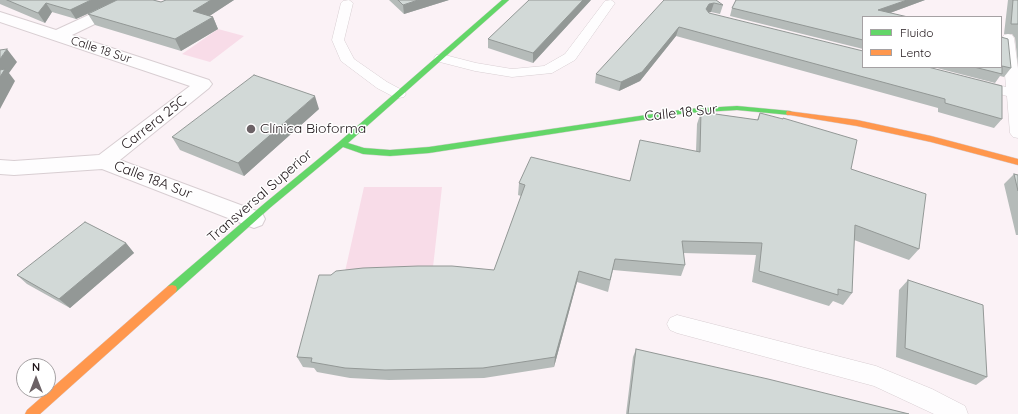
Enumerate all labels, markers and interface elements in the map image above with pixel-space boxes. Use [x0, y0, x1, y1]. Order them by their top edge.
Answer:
legend [862, 16, 1002, 68]
text: Fluido [900, 25, 933, 40]
street label: Calle 18 Sur [69, 33, 133, 67]
text: Lento [900, 45, 931, 60]
street label: Carrera 25C [118, 92, 190, 154]
street label: Calle 18 Sur [644, 101, 718, 125]
place label: Clínica Bioforma [260, 121, 366, 137]
marker: Clínica Bioforma [245, 123, 257, 135]
street label: Transversal Superior [204, 146, 316, 246]
street label: Calle 18A Sur [111, 157, 195, 203]
north arrow [16, 358, 56, 398]
text: N [32, 360, 40, 374]

